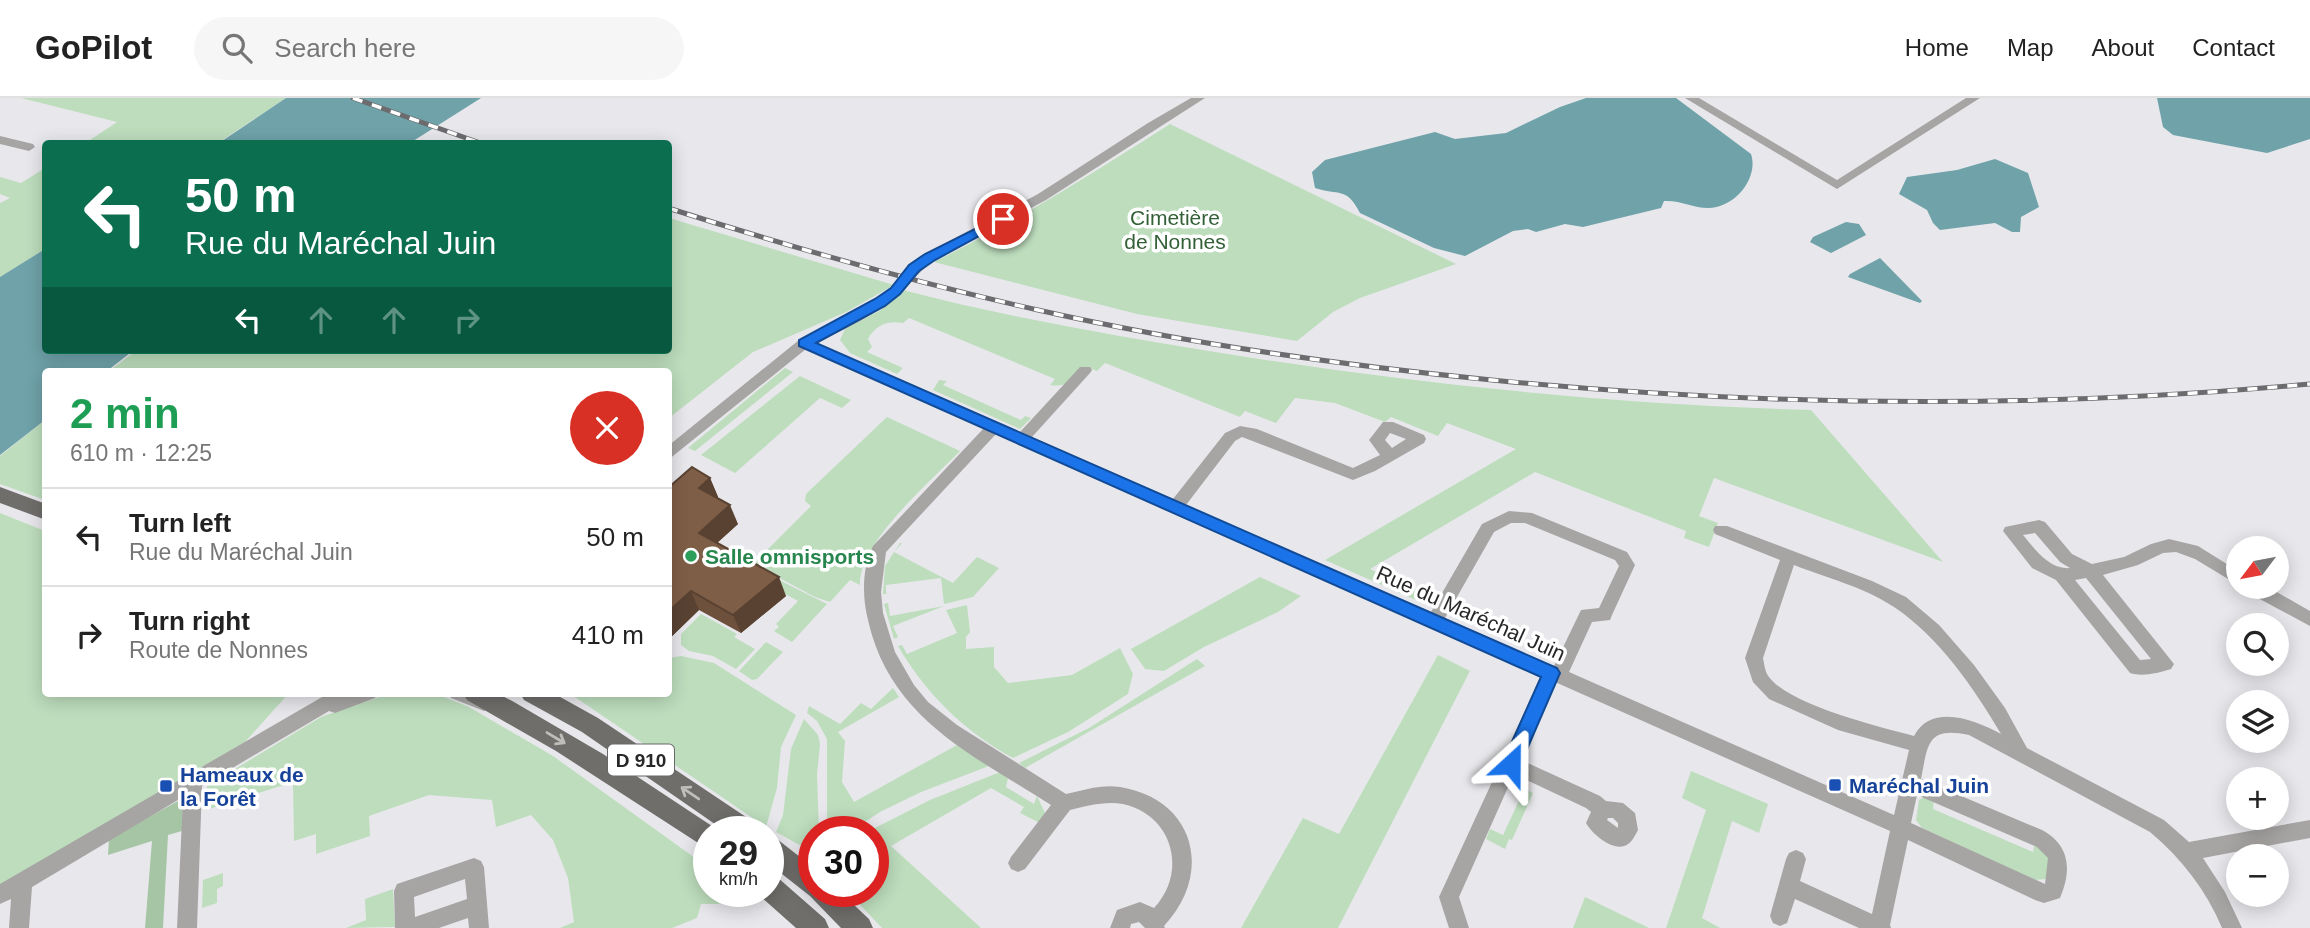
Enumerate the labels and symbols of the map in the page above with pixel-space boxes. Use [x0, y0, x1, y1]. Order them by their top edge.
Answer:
pin [973, 189, 1033, 249]
park label: Cimetière de Nonnes [1124, 206, 1226, 253]
north arrow [2226, 536, 2289, 598]
place label: Salle omnisports [705, 545, 874, 568]
marker: Salle omnisports [683, 548, 699, 564]
street label: Rue du Maréchal Juin [1373, 561, 1569, 665]
position arrow [1474, 727, 1548, 801]
one-way arrow [546, 731, 566, 745]
road number: D 910 [608, 744, 674, 776]
place label: Hameaux de la Forêt [180, 763, 304, 810]
place label: Maréchal Juin [1849, 774, 1989, 797]
marker: Maréchal Juin [1827, 777, 1843, 793]
marker: Hameaux de la Forêt [158, 778, 174, 794]
one-way arrow [680, 786, 700, 800]
speed limit sign: 30 [798, 816, 889, 907]

